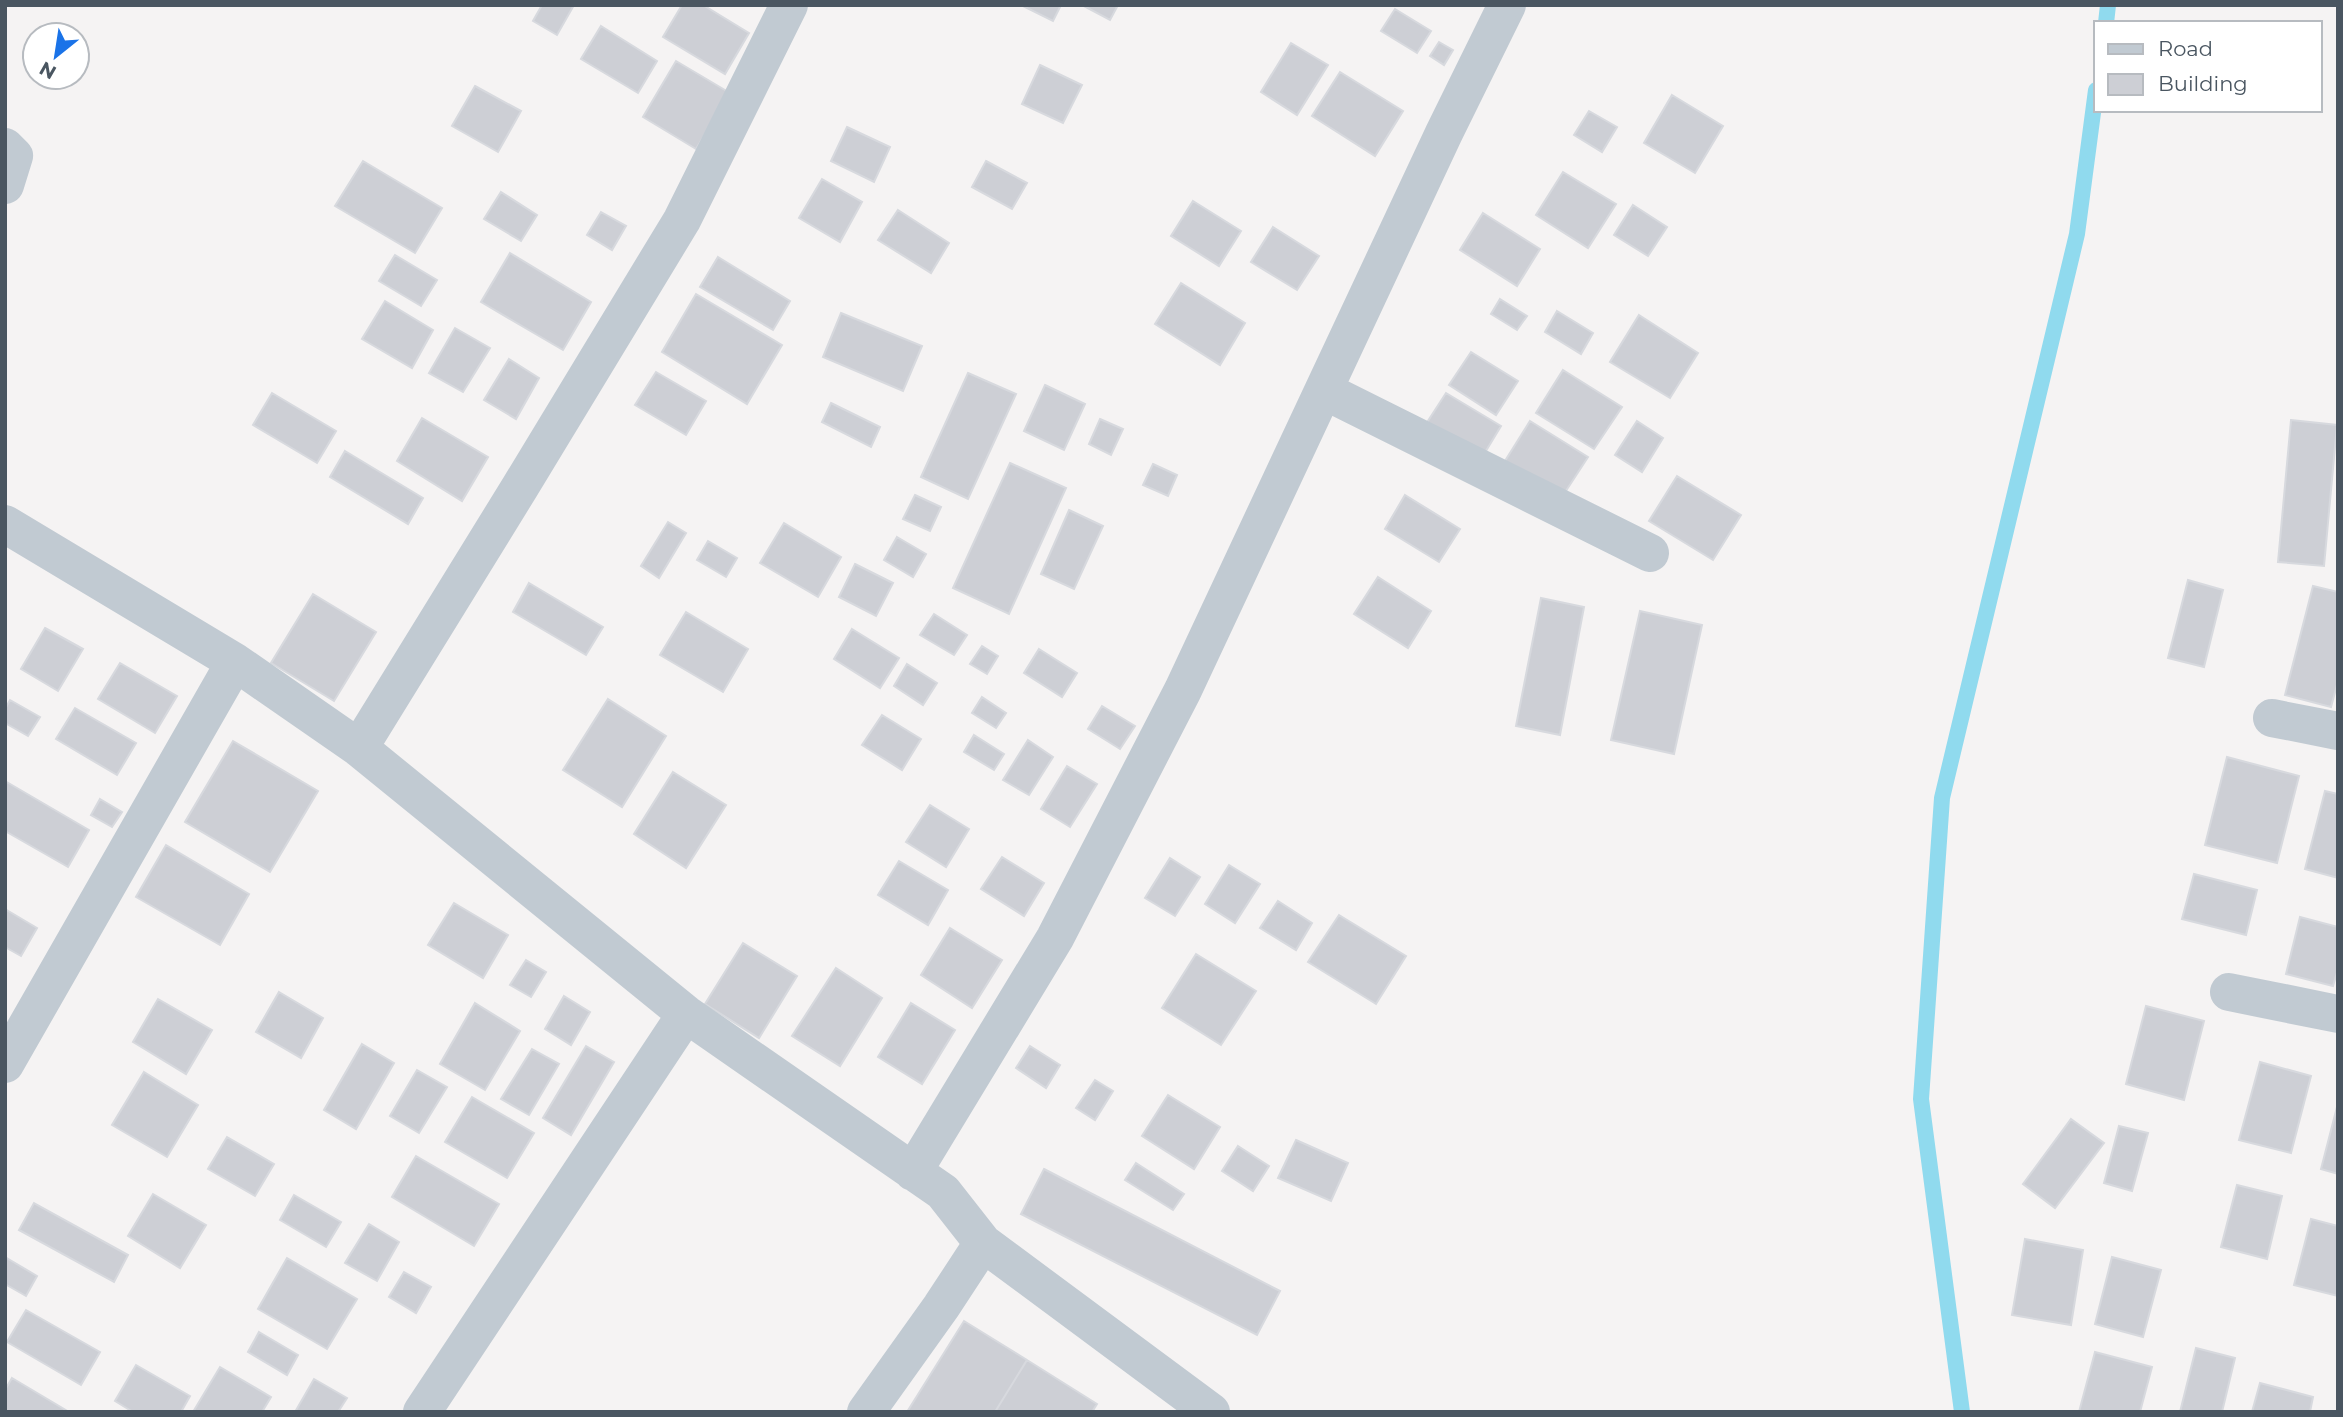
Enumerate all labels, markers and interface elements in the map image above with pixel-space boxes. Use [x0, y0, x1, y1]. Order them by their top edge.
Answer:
north arrow [21, 21, 91, 91]
legend [2094, 21, 2322, 112]
text: Road [2158, 36, 2213, 61]
text: N [35, 56, 60, 84]
text: Building [2158, 71, 2248, 96]

